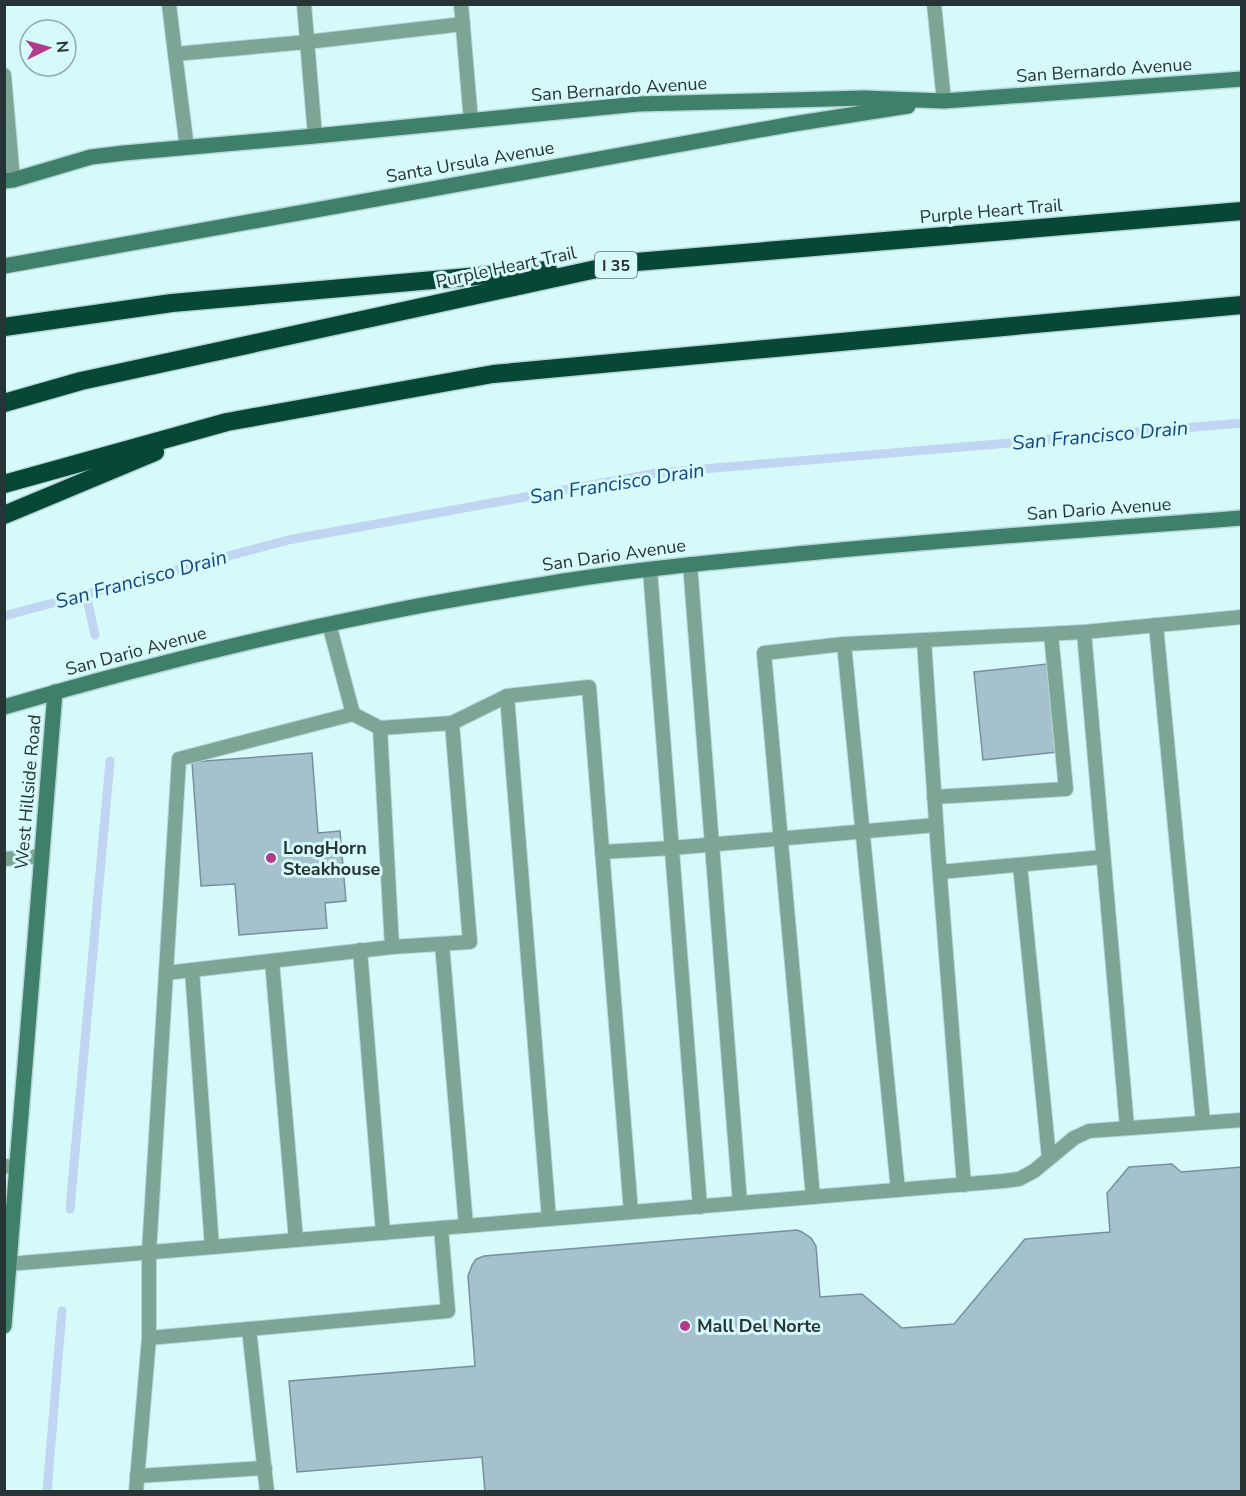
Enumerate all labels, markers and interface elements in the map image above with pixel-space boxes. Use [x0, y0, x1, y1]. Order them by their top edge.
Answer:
north arrow [18, 18, 78, 78]
text: N [50, 40, 73, 54]
street label: San Bernardo Avenue [1015, 52, 1193, 88]
street label: San Bernardo Avenue [530, 71, 708, 107]
street label: Santa Ursula Avenue [384, 135, 556, 189]
street label: Purple Heart Trail [919, 193, 1064, 229]
street label: Purple Heart Trail [433, 240, 579, 294]
road number: I 35 [595, 252, 637, 278]
water label: San Francisco Drain [1011, 414, 1189, 457]
water label: San Francisco Drain [528, 456, 706, 511]
street label: San Dario Avenue [1026, 492, 1172, 526]
street label: San Dario Avenue [541, 533, 687, 577]
water label: San Francisco Drain [52, 544, 230, 615]
street label: San Dario Avenue [63, 621, 209, 681]
street label: West Hillside Road [9, 713, 47, 871]
place label: LongHorn Steakhouse [283, 836, 380, 881]
marker: LongHorn Steakhouse [264, 851, 278, 865]
place label: Mall Del Norte [697, 1314, 821, 1338]
marker: Mall Del Norte [678, 1319, 692, 1333]

